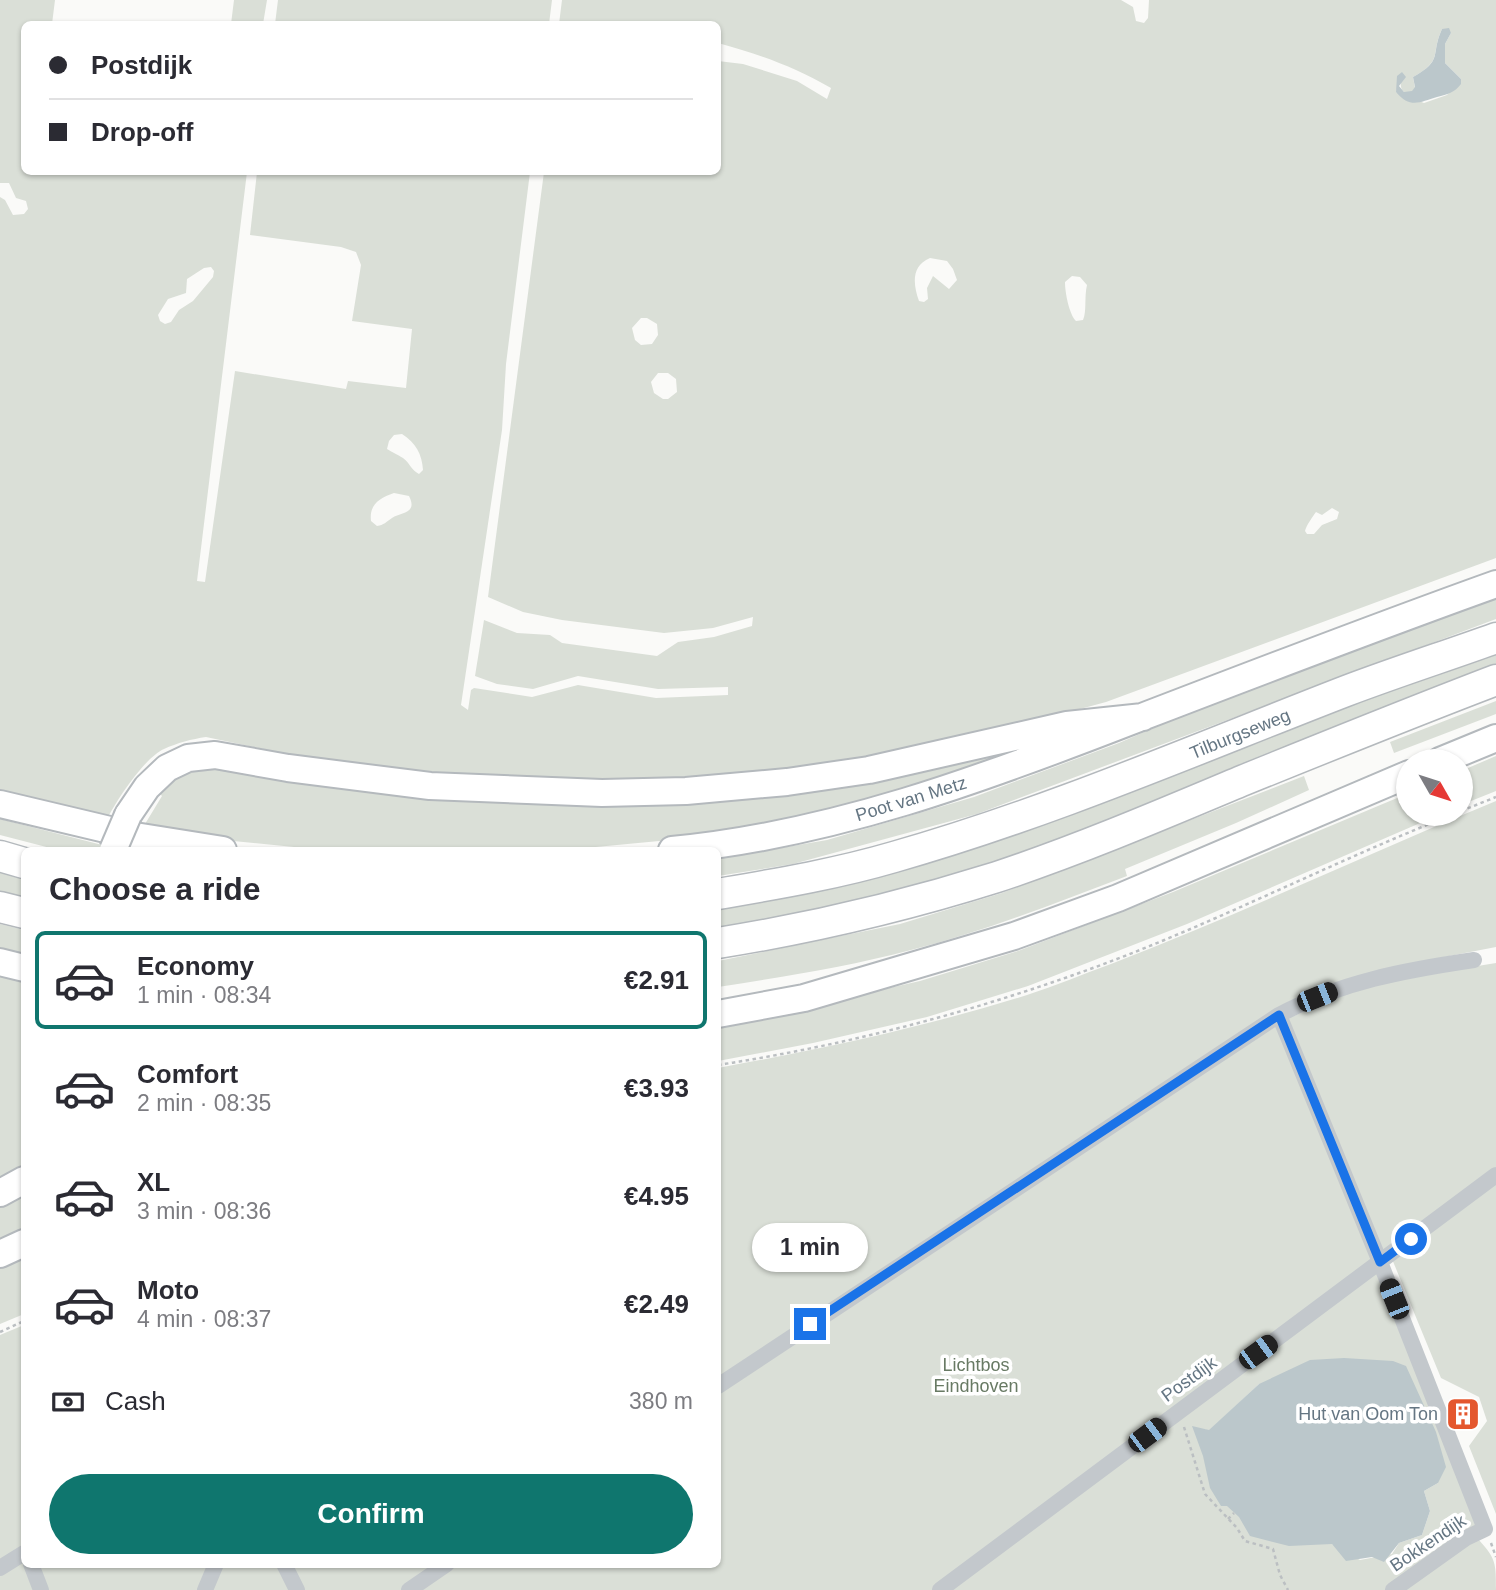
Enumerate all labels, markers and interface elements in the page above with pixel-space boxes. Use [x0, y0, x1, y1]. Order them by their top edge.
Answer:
text: Postdijk [91, 50, 192, 80]
text: Drop-off [91, 117, 194, 147]
street label: Tilburgseweg [1187, 705, 1293, 763]
north arrow [1396, 749, 1474, 826]
map controls [1396, 749, 1473, 826]
street label: Poot van Metz [853, 773, 969, 825]
text: Choose a ride [49, 871, 261, 907]
icon: car [53, 949, 116, 1012]
text: Economy [137, 951, 254, 981]
text: €2.91 [624, 965, 689, 995]
car [1294, 979, 1341, 1015]
text: 1 min · 08:34 [137, 982, 271, 1008]
icon: car [53, 1057, 116, 1120]
text: Comfort [137, 1059, 238, 1089]
text: €3.93 [624, 1073, 689, 1103]
text: 2 min · 08:35 [137, 1090, 271, 1116]
icon: car [53, 1165, 116, 1228]
text: XL [137, 1167, 170, 1197]
text: €4.95 [624, 1181, 689, 1211]
text: 3 min · 08:36 [137, 1198, 271, 1224]
callout: 1 min [752, 1222, 868, 1272]
route start [1395, 1223, 1427, 1255]
text: 1 min [780, 1234, 840, 1260]
icon: car [53, 1273, 116, 1336]
text: Moto [137, 1275, 199, 1305]
car [1377, 1276, 1412, 1322]
text: €2.49 [624, 1289, 689, 1319]
text: 4 min · 08:37 [137, 1306, 271, 1332]
route end [794, 1308, 826, 1340]
car [1235, 1331, 1282, 1373]
street label: Postdijk [1158, 1352, 1221, 1406]
park label: Lichtbos Eindhoven [933, 1355, 1019, 1396]
icon: cash [49, 1383, 87, 1421]
text: Cash [105, 1386, 166, 1416]
text: 380 m [629, 1388, 693, 1414]
building icon: Hut van Oom Ton [1444, 1395, 1482, 1433]
place label: Hut van Oom Ton [1298, 1404, 1438, 1424]
car [1124, 1414, 1171, 1456]
button: Confirm [49, 1474, 693, 1554]
street label: Bokkendijk [1386, 1510, 1471, 1576]

